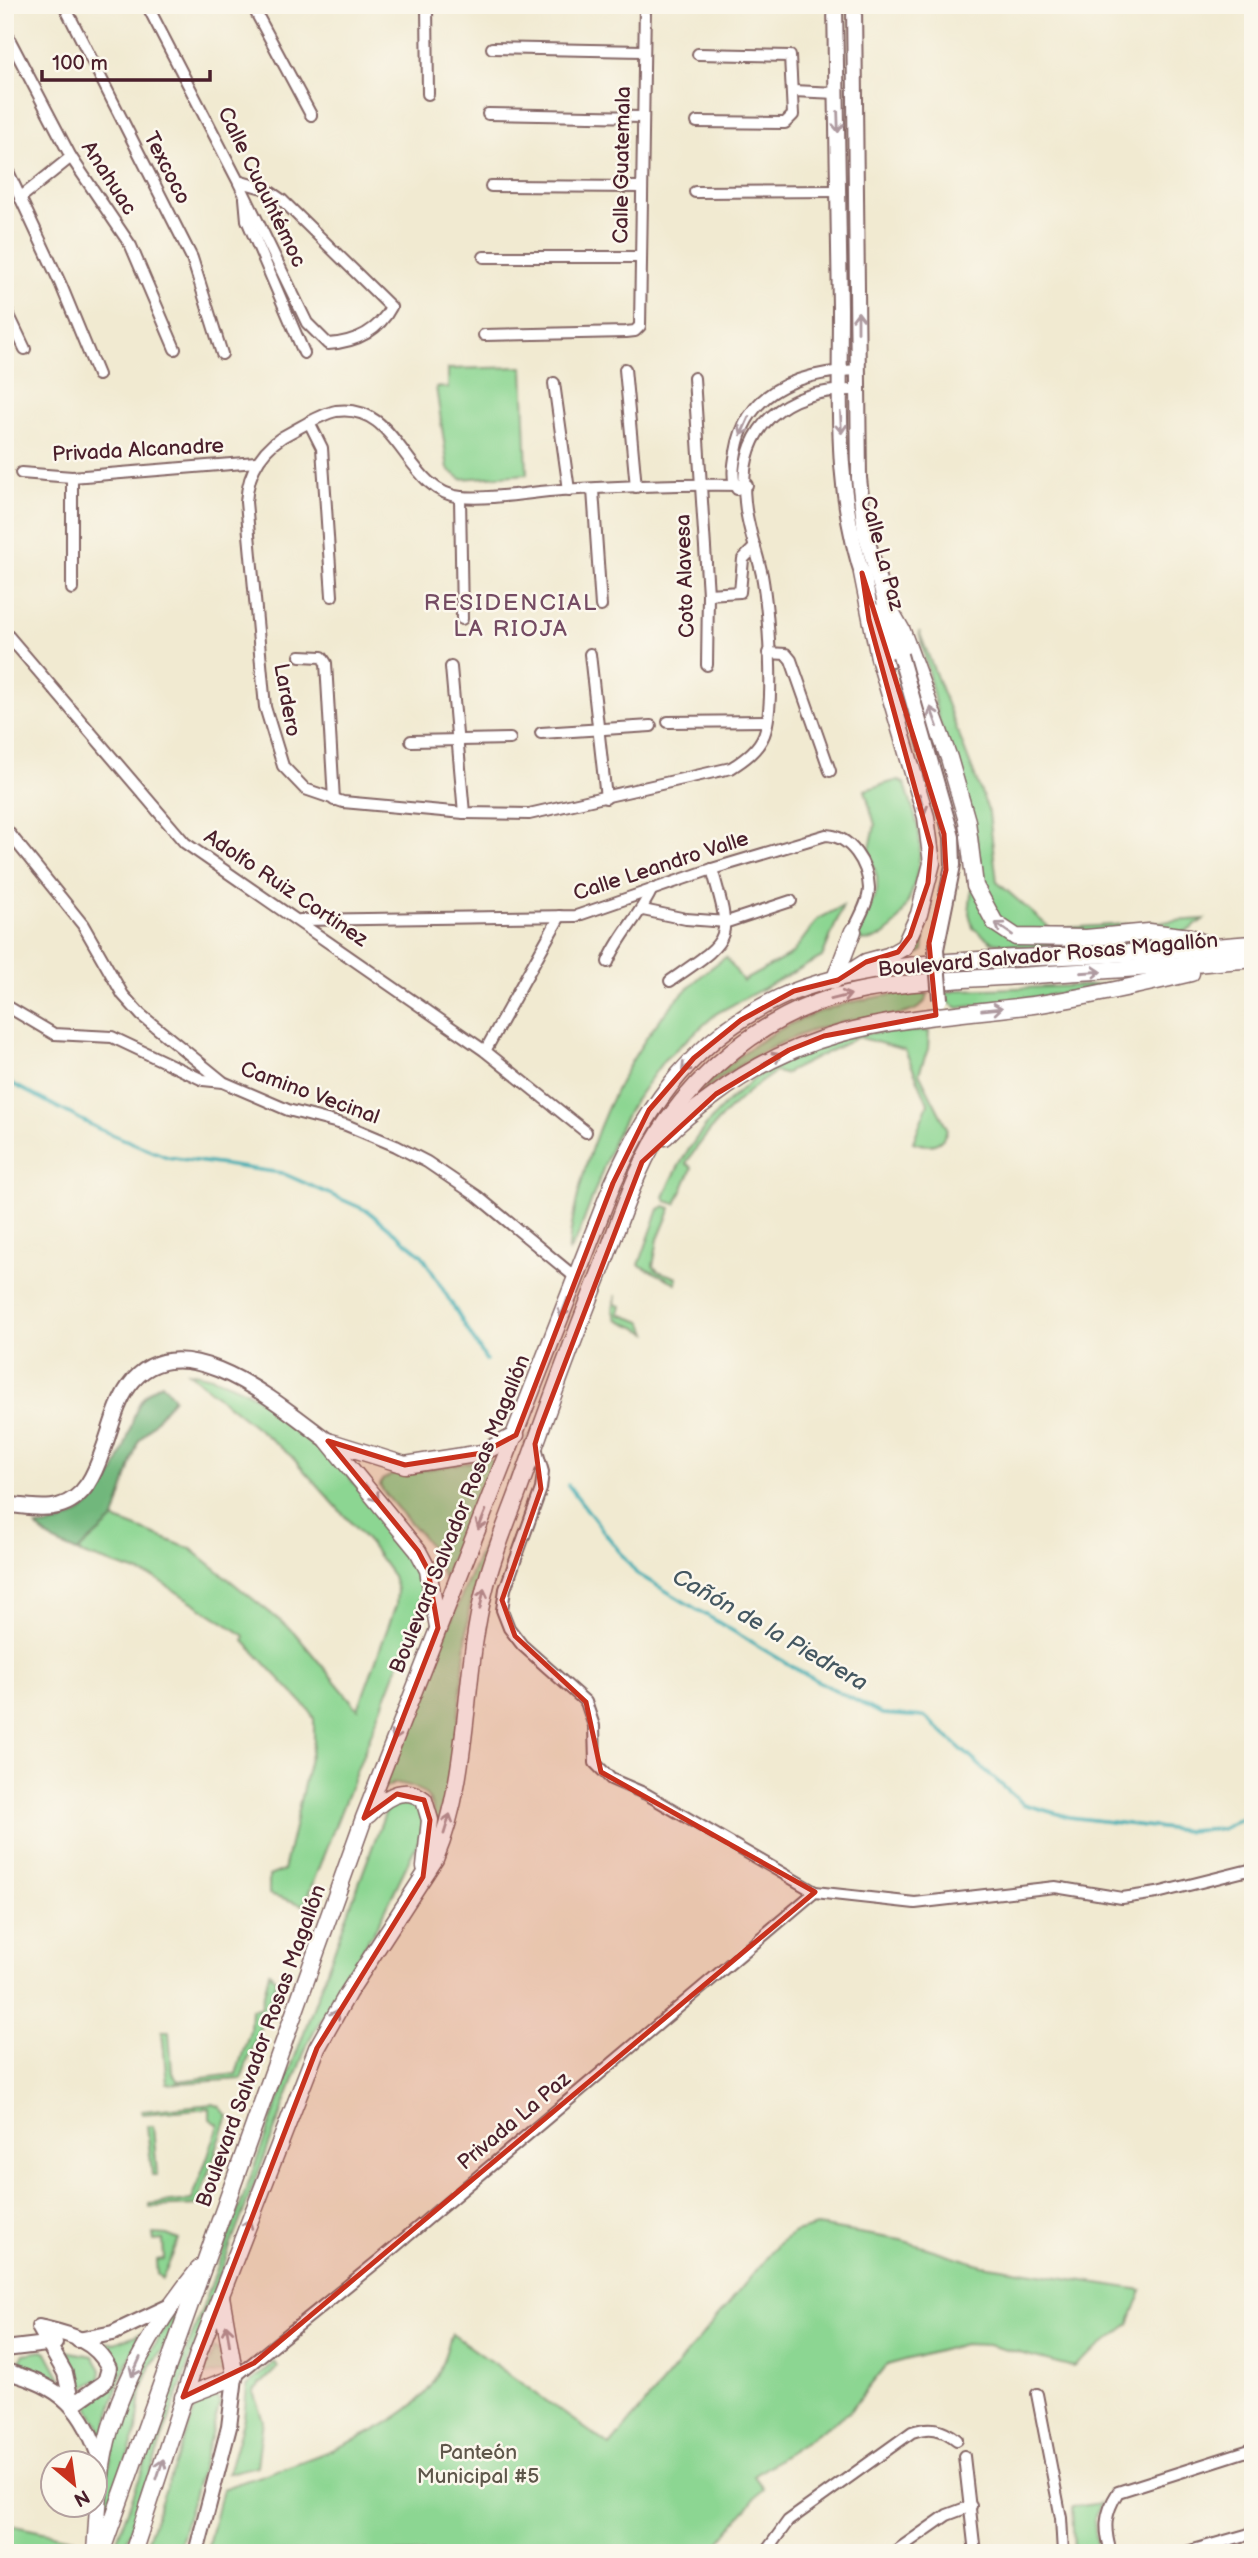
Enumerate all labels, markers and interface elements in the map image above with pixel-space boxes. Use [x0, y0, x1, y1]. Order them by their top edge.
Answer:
scale bar [42, 38, 210, 82]
text: 100 m [52, 51, 108, 76]
street label: Calle Guatemala [608, 86, 636, 244]
street label: Calle Cuauhtémoc [212, 103, 312, 271]
one-way arrow [831, 111, 845, 134]
street label: Texcoco [138, 128, 196, 208]
street label: Anahuac [76, 136, 142, 220]
one-way arrow [851, 311, 865, 334]
one-way arrow [834, 412, 847, 435]
one-way arrow [738, 415, 751, 436]
street label: Privada Alcanadre [51, 433, 225, 467]
street label: Calle La Paz [855, 493, 910, 614]
street label: Coto Alavesa [670, 514, 700, 638]
district label: RESIDENCIAL LA RIOJA [424, 589, 598, 643]
street label: Lardero [268, 661, 306, 739]
one-way arrow [927, 707, 940, 729]
one-way arrow [917, 793, 930, 815]
street label: Adolfo Ruiz Cortinez [199, 824, 373, 953]
street label: Calle Leandro Valle [570, 826, 752, 906]
one-way arrow [995, 922, 1014, 936]
street label: Boulevard Salvador Rosas Magallón [877, 928, 1219, 982]
one-way arrow [1080, 965, 1102, 978]
one-way arrow [829, 990, 852, 1003]
one-way arrow [980, 1002, 1003, 1015]
one-way arrow [761, 1052, 782, 1066]
one-way arrow [680, 1055, 697, 1072]
street label: Camino Vecinal [237, 1056, 383, 1130]
one-way arrow [556, 1296, 569, 1318]
street label: Boulevard Salvador Rosas Magallón [384, 1351, 536, 1677]
one-way arrow [364, 1483, 380, 1501]
one-way arrow [474, 1509, 487, 1530]
water label: Cañón de la Piedrera [667, 1563, 873, 1697]
one-way arrow [476, 1588, 490, 1611]
one-way arrow [390, 1720, 403, 1742]
one-way arrow [442, 1813, 455, 1835]
street label: Boulevard Salvador Rosas Magallón [191, 1881, 331, 2211]
one-way arrow [326, 2010, 340, 2030]
street label: Privada La Paz [452, 2066, 576, 2175]
one-way arrow [240, 2219, 253, 2241]
one-way arrow [221, 2324, 234, 2347]
one-way arrow [129, 2356, 142, 2377]
park label: Panteón Municipal #5 [417, 2440, 539, 2489]
north arrow [38, 2450, 108, 2520]
one-way arrow [155, 2458, 168, 2480]
text: N [70, 2484, 93, 2511]

